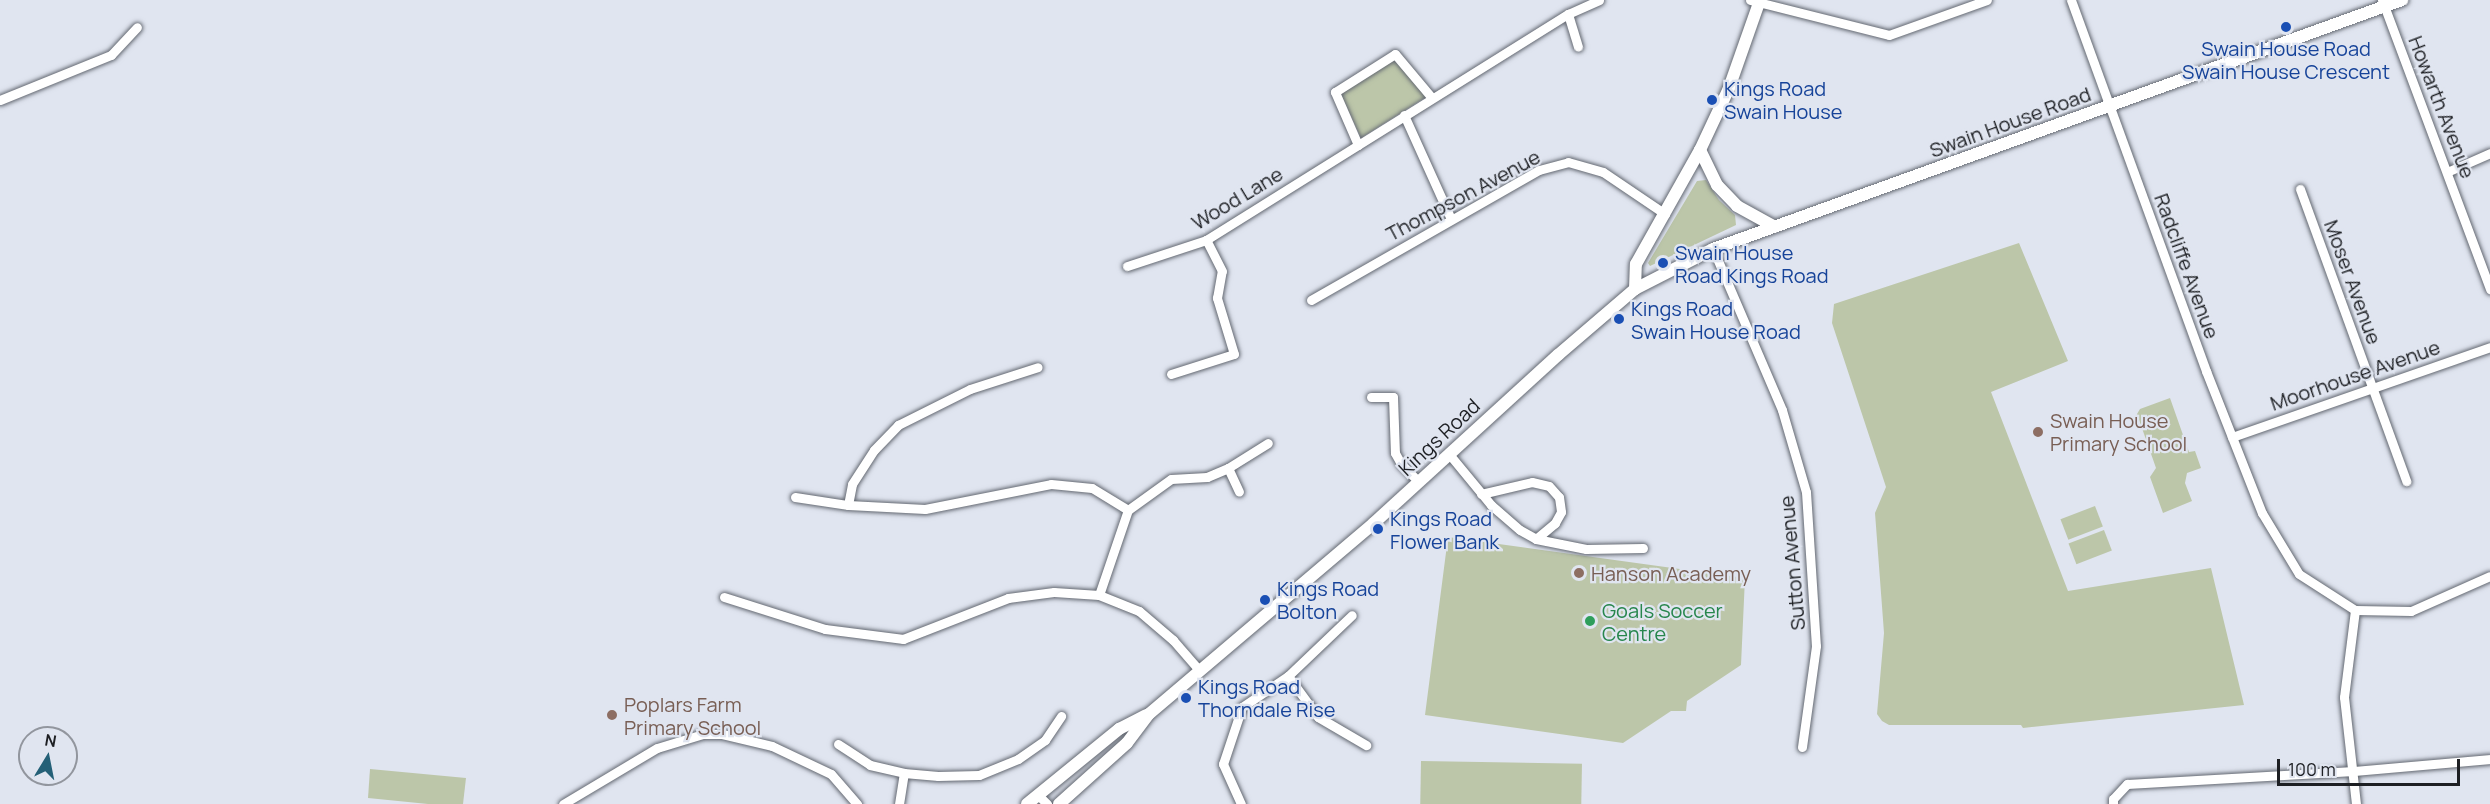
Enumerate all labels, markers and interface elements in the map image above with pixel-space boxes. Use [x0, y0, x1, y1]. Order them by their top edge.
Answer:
marker: Swain House Road Swain House Crescent [2279, 20, 2293, 34]
street label: Howarth Avenue [2404, 32, 2480, 182]
place label: Swain House Road Swain House Crescent [2182, 36, 2390, 83]
place label: Kings Road Swain House [1724, 77, 1842, 124]
street label: Swain House Road [1926, 82, 2094, 162]
marker: Kings Road Swain House [1705, 93, 1719, 107]
street label: Thompson Avenue [1382, 144, 1544, 246]
street label: Wood Lane [1187, 161, 1287, 235]
street label: Radcliffe Avenue [2150, 190, 2224, 342]
street label: Moser Avenue [2319, 217, 2387, 347]
place label: Swain House Road Kings Road [1675, 240, 1829, 287]
marker: Swain House Road Kings Road [1656, 256, 1670, 270]
place label: Kings Road Swain House Road [1631, 296, 1801, 343]
marker: Kings Road Swain House Road [1612, 312, 1626, 326]
street label: Moorhouse Avenue [2267, 335, 2443, 415]
street label: Kings Road [1393, 393, 1485, 481]
place label: Swain House Primary School [2050, 408, 2187, 455]
marker: Swain House Primary School [2031, 425, 2045, 439]
street label: Sutton Avenue [1774, 495, 1810, 631]
place label: Kings Road Flower Bank [1390, 506, 1499, 553]
marker: Kings Road Flower Bank [1371, 522, 1385, 536]
place label: Hanson Academy [1591, 561, 1751, 585]
marker: Hanson Academy [1572, 566, 1586, 580]
place label: Kings Road Bolton [1277, 576, 1379, 623]
marker: Kings Road Bolton [1258, 593, 1272, 607]
place label: Goals Soccer Centre [1602, 598, 1723, 645]
marker: Goals Soccer Centre [1583, 614, 1597, 628]
place label: Kings Road Thorndale Rise [1198, 674, 1335, 721]
marker: Kings Road Thorndale Rise [1179, 691, 1193, 705]
place label: Poplars Farm Primary School [624, 692, 761, 739]
marker: Poplars Farm Primary School [605, 708, 619, 722]
north arrow [18, 726, 78, 786]
text: N [43, 728, 58, 752]
scale bar [2280, 747, 2463, 785]
text: 100 m [2288, 757, 2336, 781]

